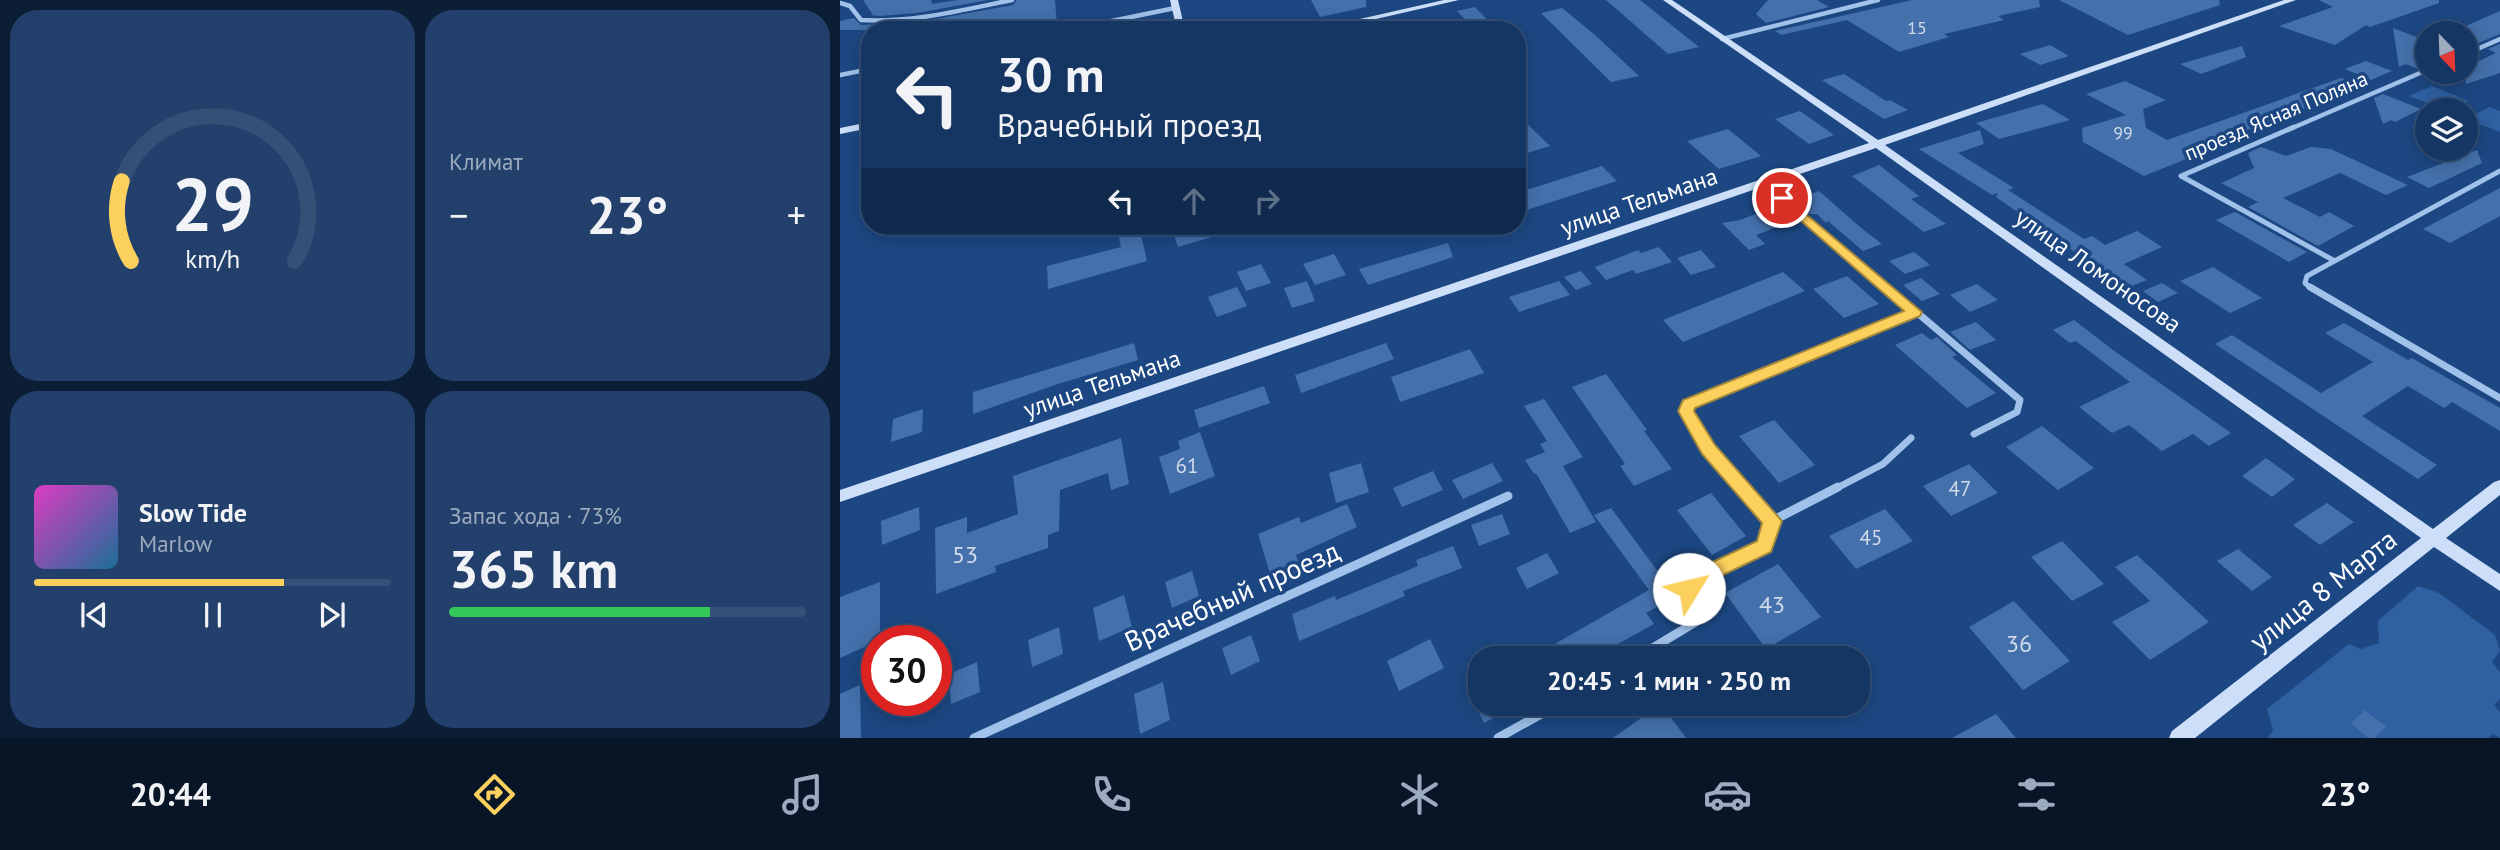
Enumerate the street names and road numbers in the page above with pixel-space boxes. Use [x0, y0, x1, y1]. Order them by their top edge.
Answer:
street label: проезд Ясная Поляна [2180, 65, 2372, 166]
street label: улица Тельмана [1556, 160, 1721, 243]
street label: улица Ломоносова [2009, 202, 2188, 340]
street label: улица Тельмана [1019, 342, 1184, 425]
street label: улица 8 Марта [2241, 520, 2404, 659]
street label: Врачебный проезд [1119, 532, 1345, 660]

